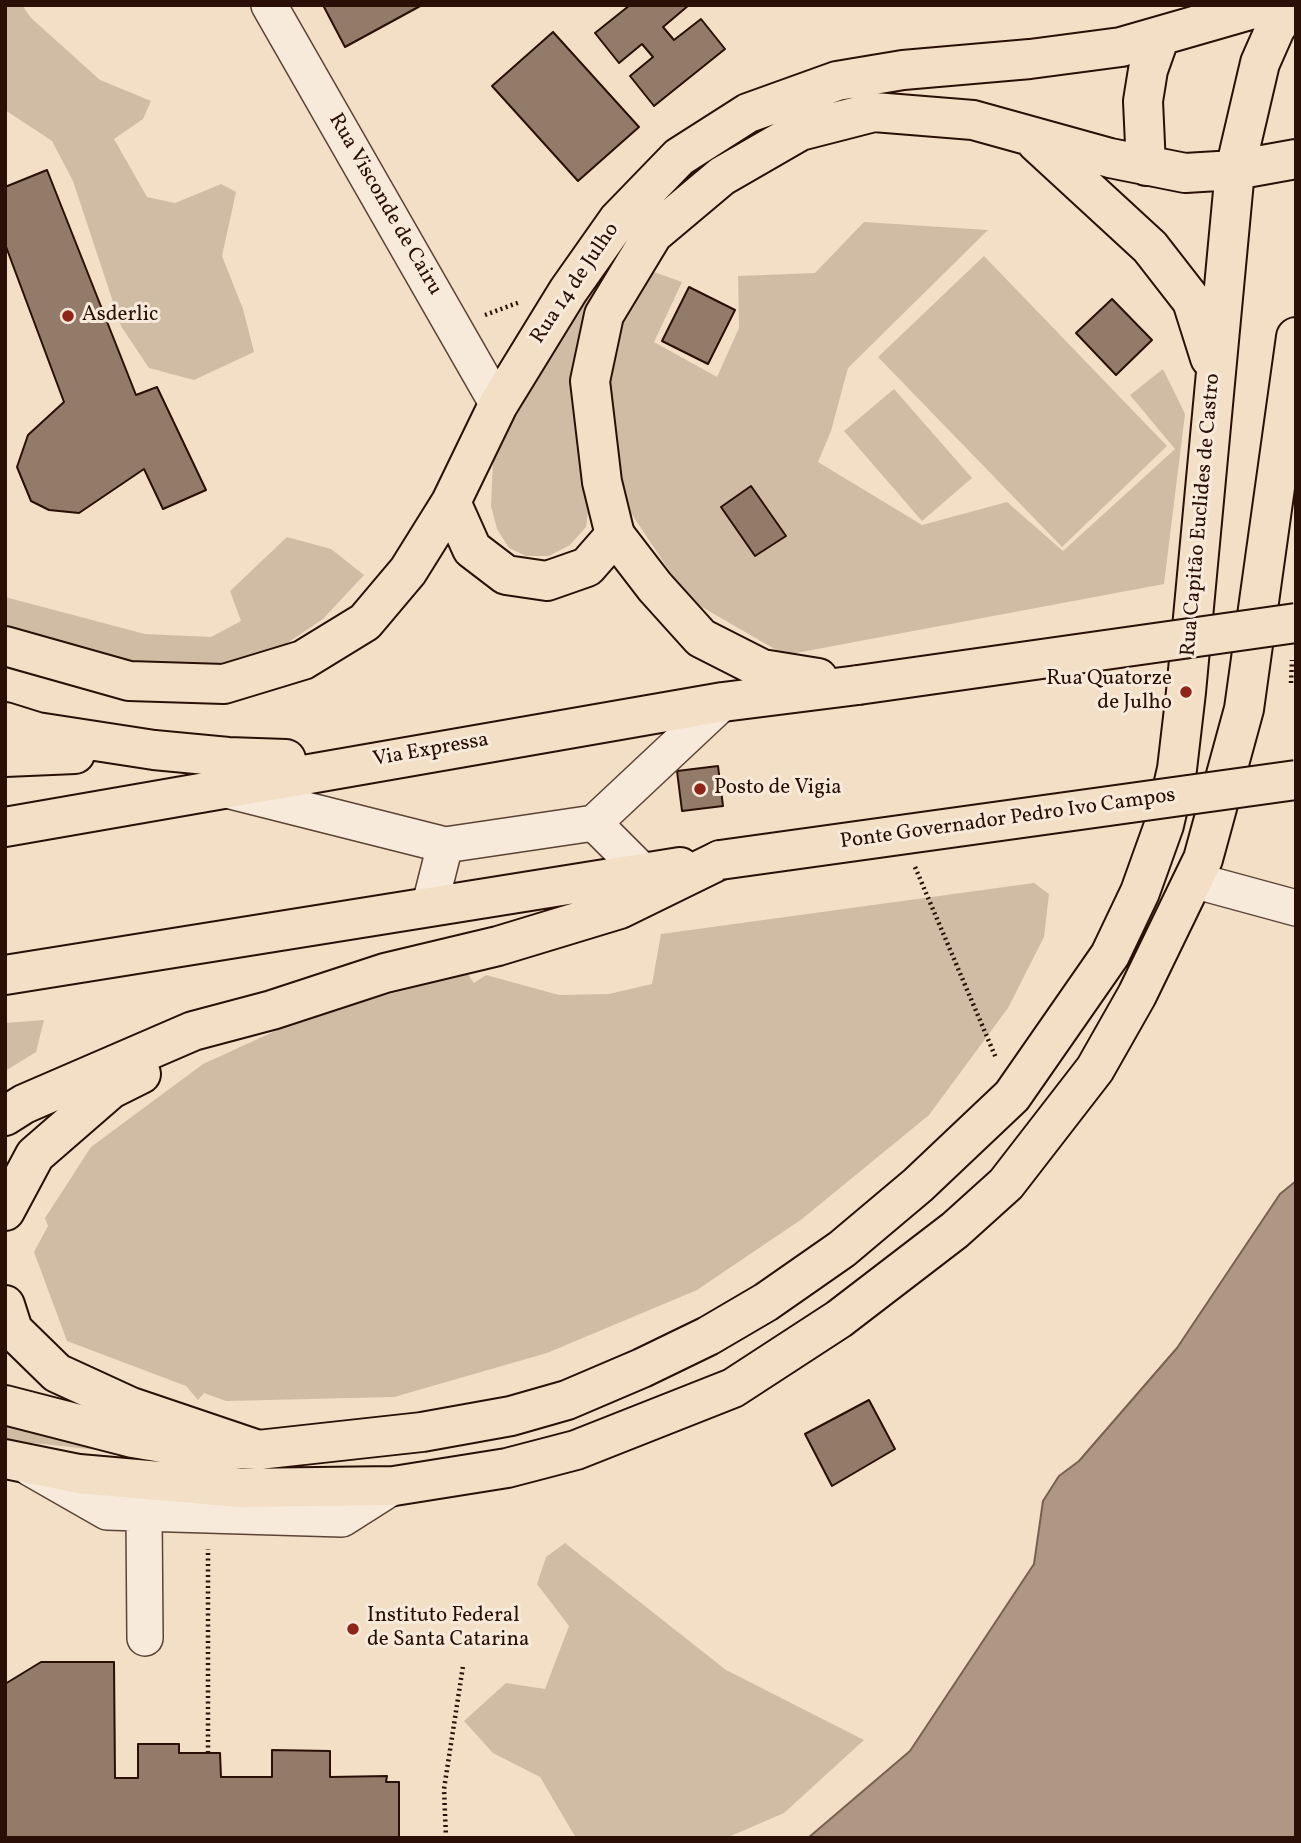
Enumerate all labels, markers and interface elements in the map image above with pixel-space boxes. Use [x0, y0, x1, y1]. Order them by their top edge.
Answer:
street label: Rua Visconde de Cairu [322, 110, 446, 300]
street label: Rua 14 de Julho [526, 219, 626, 349]
place label: Asderlic [82, 303, 158, 329]
marker: Asderlic [60, 308, 76, 324]
street label: Rua Capitão Euclides de Castro [1177, 372, 1227, 658]
place label: Rua Quatorze de Julho [1046, 667, 1172, 717]
marker: Rua Quatorze de Julho [1178, 684, 1194, 700]
street label: Via Expressa [371, 728, 491, 774]
place label: Posto de Vigia [714, 776, 842, 802]
marker: Posto de Vigia [692, 781, 708, 797]
street label: Ponte Governador Pedro Ivo Campos [839, 784, 1177, 856]
place label: Instituto Federal de Santa Catarina [367, 1604, 529, 1654]
marker: Instituto Federal de Santa Catarina [345, 1621, 361, 1637]

